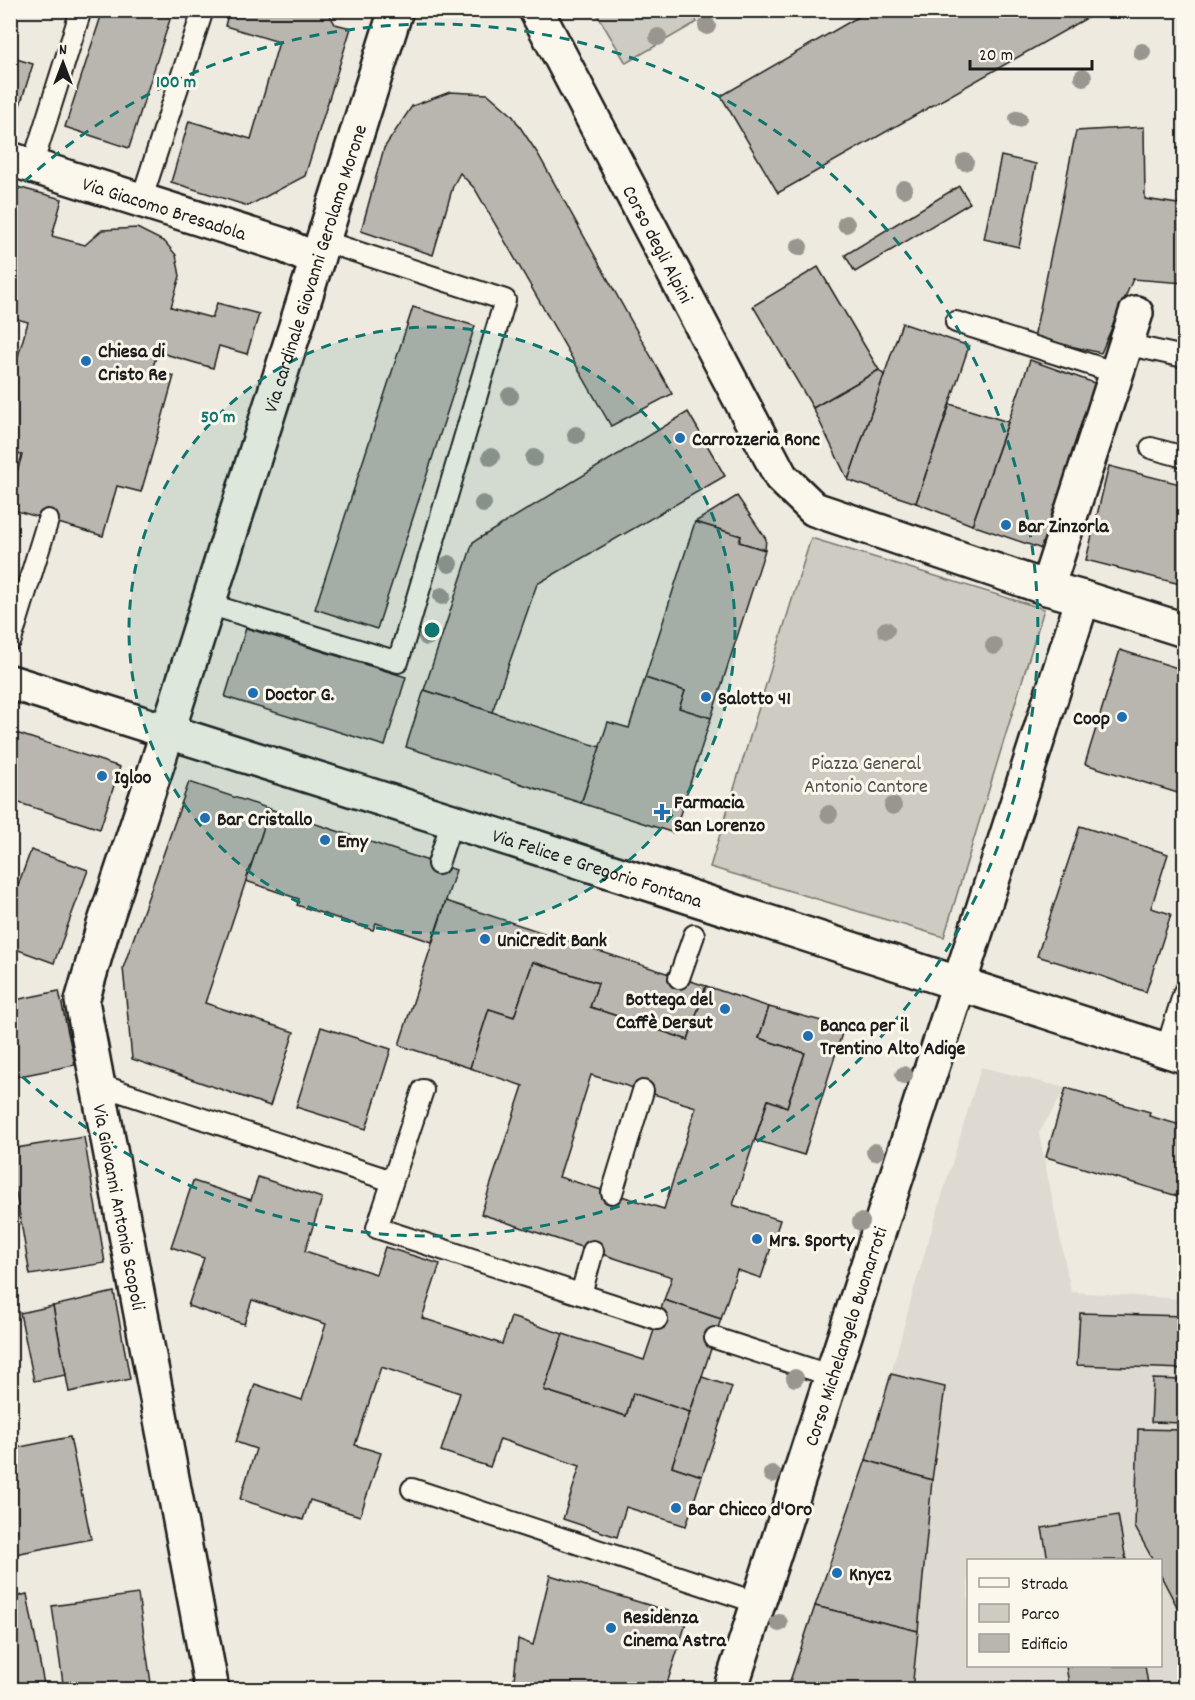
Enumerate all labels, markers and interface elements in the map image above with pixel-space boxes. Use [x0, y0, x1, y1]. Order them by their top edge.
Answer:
north arrow [33, 33, 93, 93]
scale bar [970, 33, 1092, 71]
text: N [59, 39, 67, 62]
text: 20 m [979, 44, 1013, 69]
text: 100 m [156, 71, 196, 96]
street label: Via cardinale Giovanni Gerolamo Morone [258, 121, 376, 417]
street label: Via Giacomo Bresadola [78, 172, 250, 250]
street label: Corso degli Alpini [613, 181, 699, 309]
place label: Chiesa di Cristo Re [98, 339, 167, 390]
marker: Chiesa di Cristo Re [79, 354, 93, 368]
text: 50 m [201, 406, 235, 431]
place label: Carrozzeria Ronc [692, 427, 820, 455]
marker: Carrozzeria Ronc [673, 431, 687, 445]
place label: Bar Zinzorla [1018, 514, 1109, 542]
marker: Bar Zinzorla [999, 518, 1013, 532]
centre of rings [422, 620, 442, 640]
place label: Doctor G. [265, 682, 334, 710]
marker: Doctor G. [246, 686, 260, 700]
place label: Salotto 41 [718, 686, 791, 714]
marker: Salotto 41 [699, 690, 713, 704]
place label: Coop [1073, 706, 1110, 734]
marker: Coop [1115, 710, 1129, 724]
park label: Piazza General Antonio Cantore [804, 751, 928, 802]
place label: Igloo [114, 765, 152, 793]
marker: Igloo [95, 769, 109, 783]
place label: Farmacia San Lorenzo [674, 790, 765, 841]
marker: Farmacia San Lorenzo [655, 805, 669, 819]
place label: Bar Cristallo [217, 807, 313, 835]
marker: Bar Cristallo [198, 811, 212, 825]
street label: Via Felice e Gregorio Fontana [488, 823, 706, 917]
place label: Emy [337, 829, 369, 857]
marker: Emy [318, 833, 332, 847]
place label: UniCredit Bank [497, 928, 607, 956]
marker: UniCredit Bank [478, 932, 492, 946]
place label: Bottega del Caffè Dersut [616, 987, 714, 1038]
marker: Bottega del Caffè Dersut [718, 1002, 732, 1016]
place label: Banca per il Trentino Alto Adige [820, 1013, 965, 1064]
marker: Banca per il Trentino Alto Adige [801, 1029, 815, 1043]
street label: Via Giovanni Antonio Scopoli [83, 1102, 151, 1313]
street label: Corso Michelangelo Buonarroti [799, 1223, 896, 1450]
place label: Mrs. Sporty [769, 1228, 855, 1256]
marker: Mrs. Sporty [750, 1232, 764, 1246]
place label: Bar Chicco d'Oro [688, 1497, 812, 1525]
marker: Bar Chicco d'Oro [669, 1501, 683, 1515]
legend [967, 1559, 1162, 1667]
place label: Knycz [849, 1562, 892, 1590]
marker: Knycz [830, 1566, 844, 1580]
text: Strada [1021, 1573, 1068, 1598]
text: Parco [1021, 1603, 1060, 1628]
place label: Residenza Cinema Astra [623, 1605, 726, 1656]
marker: Residenza Cinema Astra [604, 1621, 618, 1635]
text: Edificio [1021, 1633, 1068, 1658]

